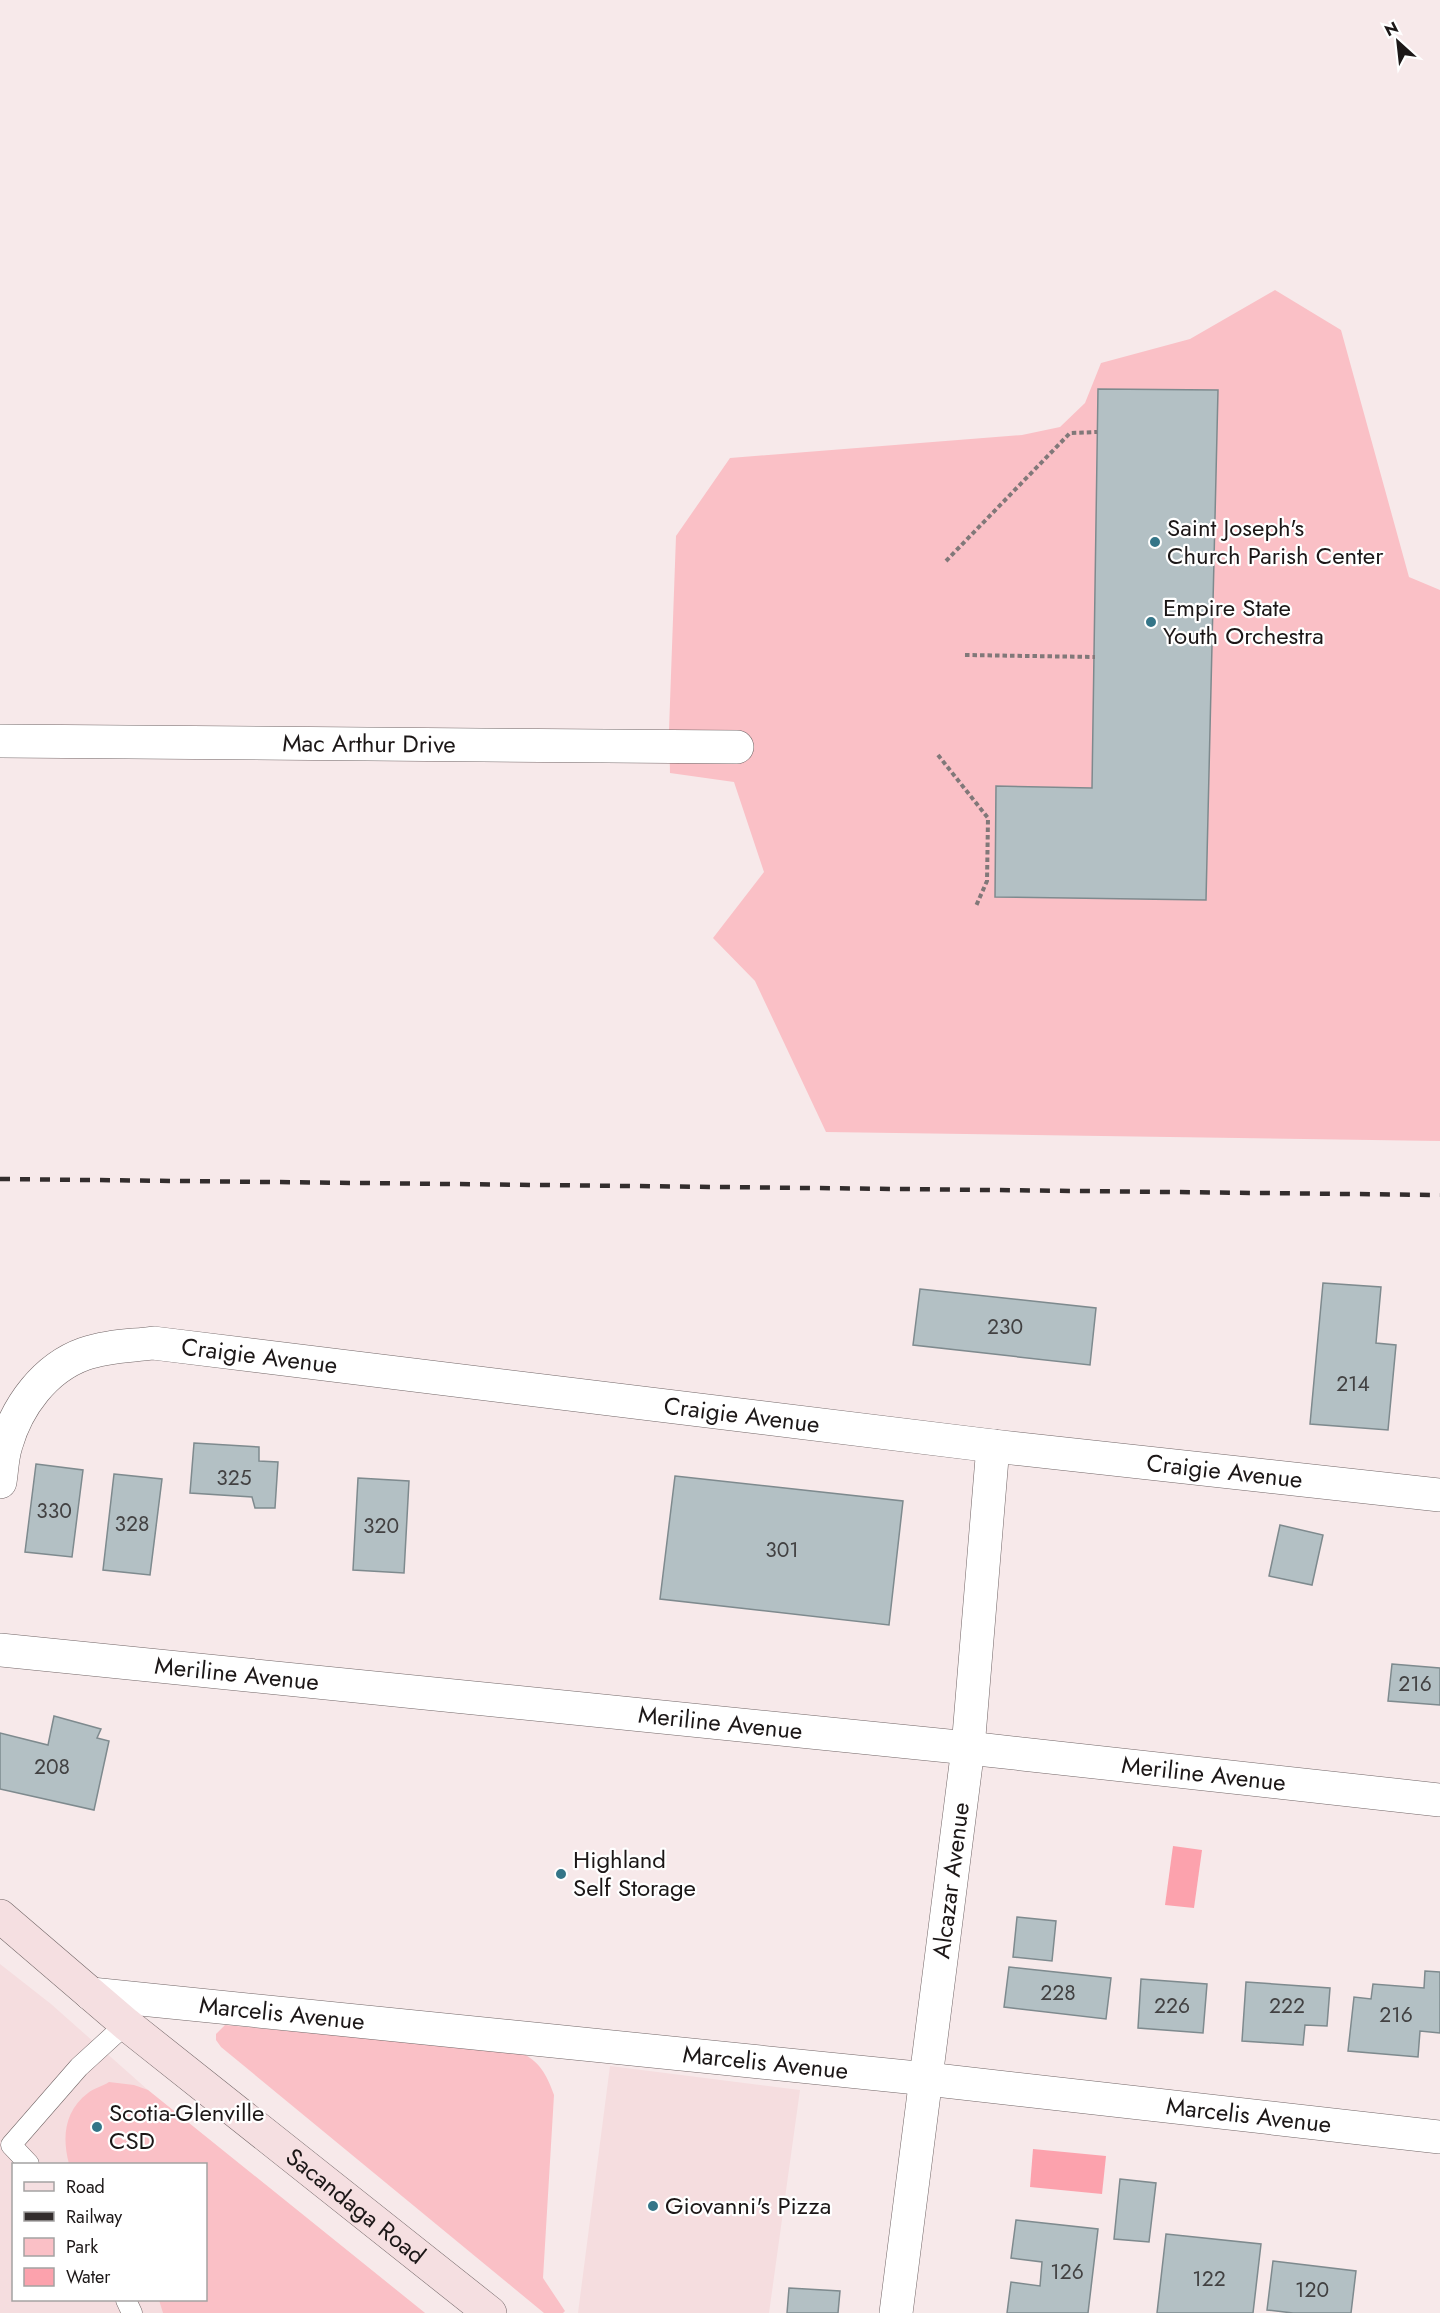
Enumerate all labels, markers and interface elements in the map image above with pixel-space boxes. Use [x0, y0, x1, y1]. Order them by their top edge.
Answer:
north arrow [1368, 12, 1428, 72]
text: N [1381, 16, 1402, 42]
place label: Saint Joseph's Church Parish Center [1167, 510, 1384, 573]
marker: Saint Joseph's Church Parish Center [1148, 535, 1162, 549]
place label: Empire State Youth Orchestra [1163, 590, 1324, 653]
marker: Empire State Youth Orchestra [1144, 615, 1158, 629]
street label: Mac Arthur Drive [282, 725, 456, 762]
house number: 230 [987, 1312, 1023, 1342]
street label: Craigie Avenue [180, 1329, 339, 1382]
house number: 214 [1336, 1369, 1370, 1399]
street label: Craigie Avenue [662, 1388, 822, 1442]
street label: Craigie Avenue [1145, 1445, 1304, 1497]
house number: 325 [216, 1463, 252, 1493]
house number: 330 [36, 1496, 72, 1526]
house number: 328 [115, 1509, 149, 1539]
house number: 320 [363, 1511, 399, 1541]
house number: 301 [765, 1535, 799, 1565]
street label: Meriline Avenue [153, 1648, 321, 1699]
house number: 216 [1398, 1669, 1432, 1699]
street label: Meriline Avenue [636, 1697, 804, 1748]
street label: Meriline Avenue [1120, 1747, 1288, 1800]
house number: 208 [34, 1752, 70, 1782]
street label: Alcazar Avenue [923, 1800, 978, 1961]
place label: Highland Self Storage [573, 1842, 696, 1905]
marker: Highland Self Storage [554, 1867, 568, 1881]
house number: 228 [1040, 1978, 1076, 2008]
street label: Marcelis Avenue [198, 1987, 367, 2039]
house number: 226 [1154, 1991, 1190, 2021]
house number: 222 [1269, 1991, 1305, 2021]
house number: 216 [1379, 2000, 1413, 2030]
street label: Marcelis Avenue [681, 2036, 850, 2088]
street label: Marcelis Avenue [1164, 2088, 1333, 2142]
place label: Scotia-Glenville CSD [109, 2095, 264, 2158]
marker: Scotia-Glenville CSD [90, 2120, 104, 2134]
street label: Sacandaga Road [278, 2139, 433, 2272]
legend [12, 2163, 207, 2301]
text: Road [66, 2174, 105, 2200]
place label: Giovanni's Pizza [665, 2188, 831, 2223]
marker: Giovanni's Pizza [646, 2199, 660, 2213]
text: Railway [66, 2204, 122, 2230]
text: Park [66, 2234, 98, 2260]
house number: 126 [1050, 2257, 1084, 2287]
text: Water [66, 2264, 111, 2290]
house number: 122 [1192, 2264, 1226, 2294]
house number: 120 [1295, 2275, 1329, 2305]

